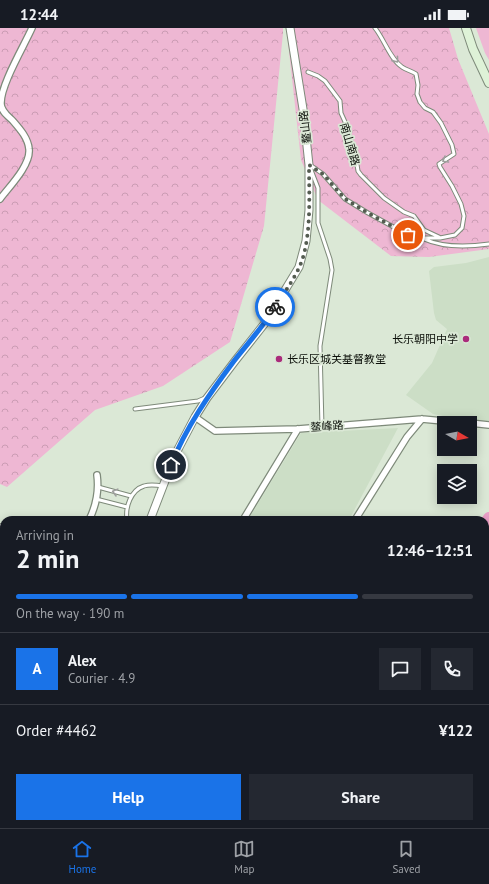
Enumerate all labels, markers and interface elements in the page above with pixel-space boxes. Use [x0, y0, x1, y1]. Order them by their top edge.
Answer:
text: 12:44 [20, 5, 58, 24]
one-way arrow [391, 56, 398, 63]
street label: 鳌山路 [296, 110, 314, 144]
street label: 南山南路 [337, 121, 363, 167]
one-way arrow [442, 155, 449, 162]
pin [391, 218, 425, 252]
icon: bag [397, 224, 419, 246]
courier [255, 287, 295, 327]
icon: bike [264, 296, 286, 318]
place label: 长乐朝阳中学 [392, 332, 458, 346]
marker: 长乐朝阳中学 [461, 334, 471, 344]
place label: 长乐区城关基督教堂 [287, 352, 386, 366]
marker: 长乐区城关基督教堂 [274, 354, 284, 364]
north arrow [437, 416, 477, 456]
map controls [437, 416, 477, 504]
street label: 鳌峰路 [310, 418, 344, 434]
pin [154, 448, 188, 482]
icon: home [160, 454, 182, 476]
button: layers [437, 464, 477, 504]
one-way arrow [111, 488, 118, 497]
text: Arriving in [16, 527, 74, 544]
text: 12:46–12:51 [387, 541, 473, 560]
text: 2 min [16, 542, 79, 575]
text: On the way · 190 m [16, 605, 124, 622]
button: chat [379, 648, 421, 690]
button: phone [431, 648, 473, 690]
text: Alex [68, 651, 97, 670]
text: A [32, 659, 42, 678]
text: Courier · 4.9 [68, 670, 135, 687]
text: Order #4462 [16, 721, 97, 740]
text: ¥122 [439, 721, 473, 740]
button: Help [16, 774, 241, 820]
button: Share [249, 774, 473, 820]
tab: Home [69, 838, 96, 876]
tab: Map [233, 838, 255, 876]
tab: Saved [392, 838, 420, 876]

